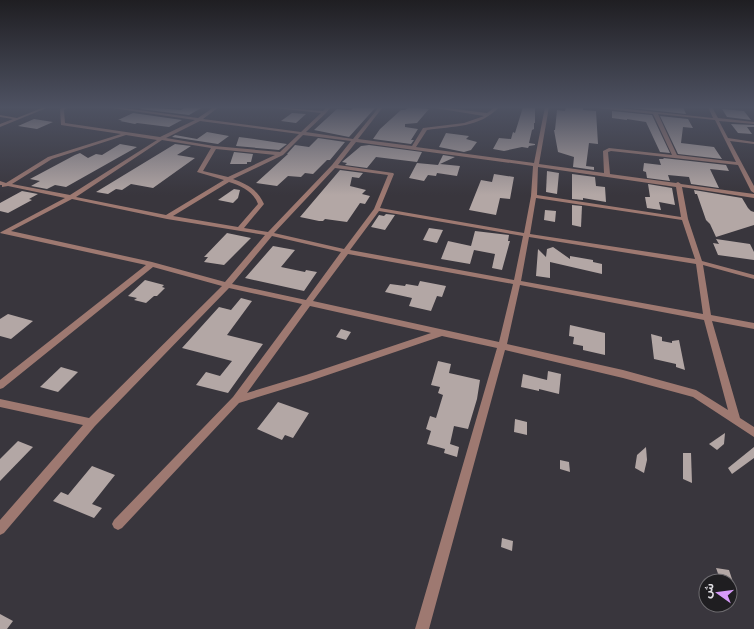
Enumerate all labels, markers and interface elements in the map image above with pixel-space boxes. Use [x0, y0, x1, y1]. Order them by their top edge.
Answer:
north arrow [698, 573, 738, 613]
text: ش [701, 582, 717, 600]

